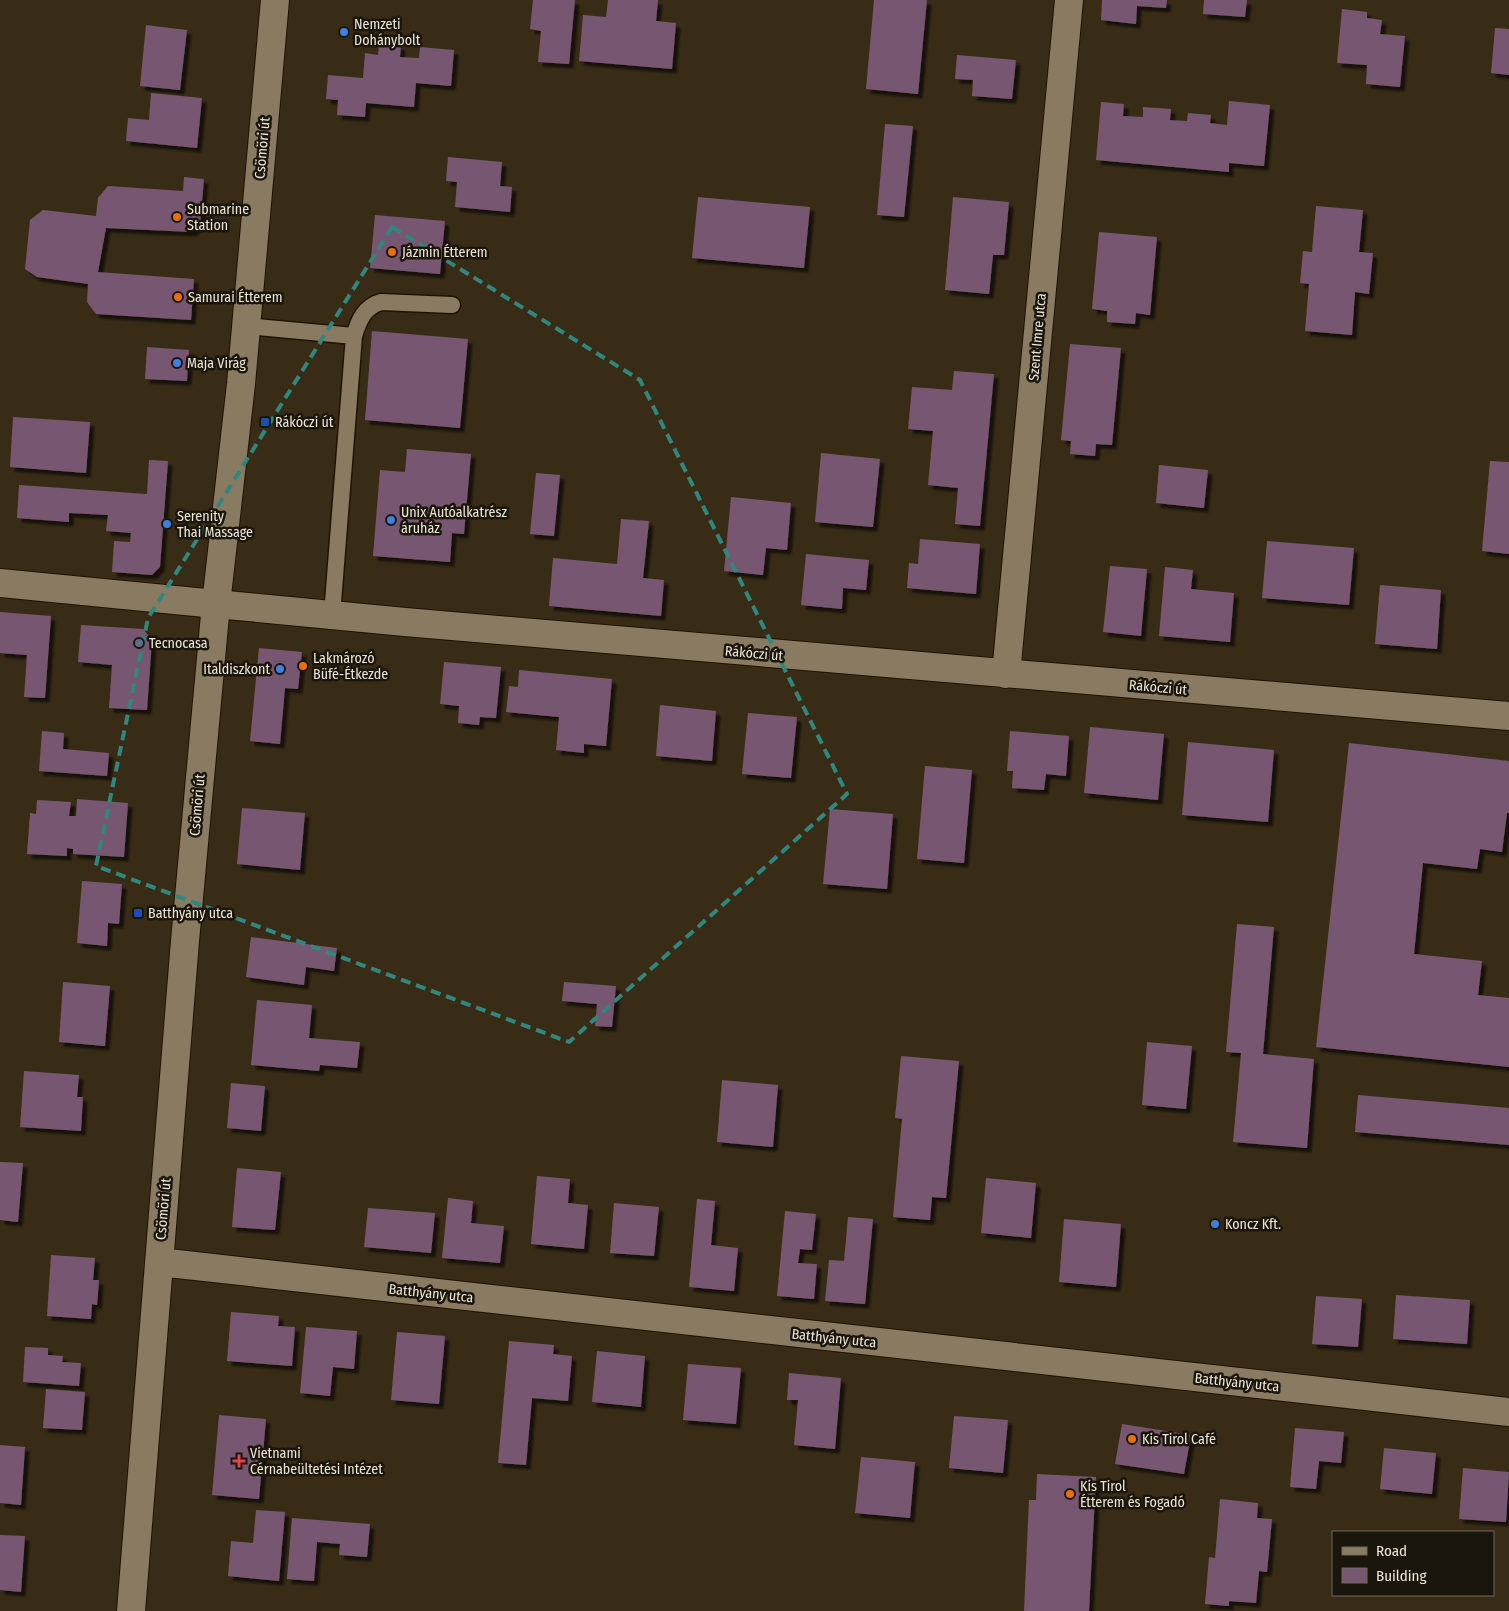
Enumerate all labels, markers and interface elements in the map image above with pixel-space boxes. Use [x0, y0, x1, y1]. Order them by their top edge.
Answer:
place label: Nemzeti Dohánybolt [354, 16, 421, 49]
marker: Nemzeti Dohánybolt [338, 26, 350, 38]
street label: Csömöri út [251, 116, 274, 180]
place label: Submarine Station [187, 201, 249, 234]
marker: Submarine Station [171, 211, 183, 223]
place label: Jázmin Étterem [402, 243, 488, 261]
marker: Jázmin Étterem [386, 246, 398, 258]
place label: Samurai Étterem [188, 288, 282, 306]
marker: Samurai Étterem [172, 291, 184, 303]
street label: Szent Imre utca [1025, 292, 1050, 382]
place label: Maja Virág [187, 355, 246, 372]
marker: Maja Virág [171, 357, 183, 369]
place label: Rákóczi út [275, 414, 334, 431]
marker: Rákóczi út [259, 416, 271, 428]
place label: Unix Autóalkatrész áruház [401, 504, 507, 537]
place label: Serenity Thai Massage [177, 508, 253, 541]
marker: Unix Autóalkatrész áruház [385, 514, 397, 526]
marker: Serenity Thai Massage [161, 518, 173, 530]
place label: Tecnocasa [149, 635, 208, 652]
marker: Tecnocasa [133, 637, 145, 649]
street label: Rákóczi út [724, 642, 784, 665]
place label: Lakmározó Büfé-Étkezde [313, 650, 388, 683]
marker: Lakmározó Büfé-Étkezde [297, 660, 309, 672]
place label: Italdiszkont [203, 661, 270, 678]
marker: Italdiszkont [274, 663, 286, 675]
street label: Rákóczi út [1128, 676, 1188, 699]
street label: Csömöri út [186, 773, 209, 837]
place label: Batthyány utca [148, 905, 233, 922]
marker: Batthyány utca [132, 907, 144, 919]
street label: Csömöri út [152, 1177, 175, 1241]
place label: Koncz Kft. [1225, 1216, 1281, 1233]
marker: Koncz Kft. [1209, 1218, 1221, 1230]
street label: Batthyány utca [388, 1281, 474, 1306]
street label: Batthyány utca [791, 1326, 877, 1351]
street label: Batthyány utca [1194, 1370, 1280, 1395]
place label: Kis Tirol Café [1142, 1431, 1216, 1448]
marker: Kis Tirol Café [1126, 1433, 1138, 1445]
place label: Vietnami Cérnabeültetési Intézet [250, 1445, 383, 1478]
marker: Vietnami Cérnabeültetési Intézet [232, 1454, 246, 1468]
place label: Kis Tirol Étterem és Fogadó [1080, 1478, 1185, 1511]
marker: Kis Tirol Étterem és Fogadó [1064, 1488, 1076, 1500]
legend [1332, 1531, 1494, 1596]
text: Road [1376, 1542, 1407, 1560]
text: Building [1376, 1567, 1427, 1585]

